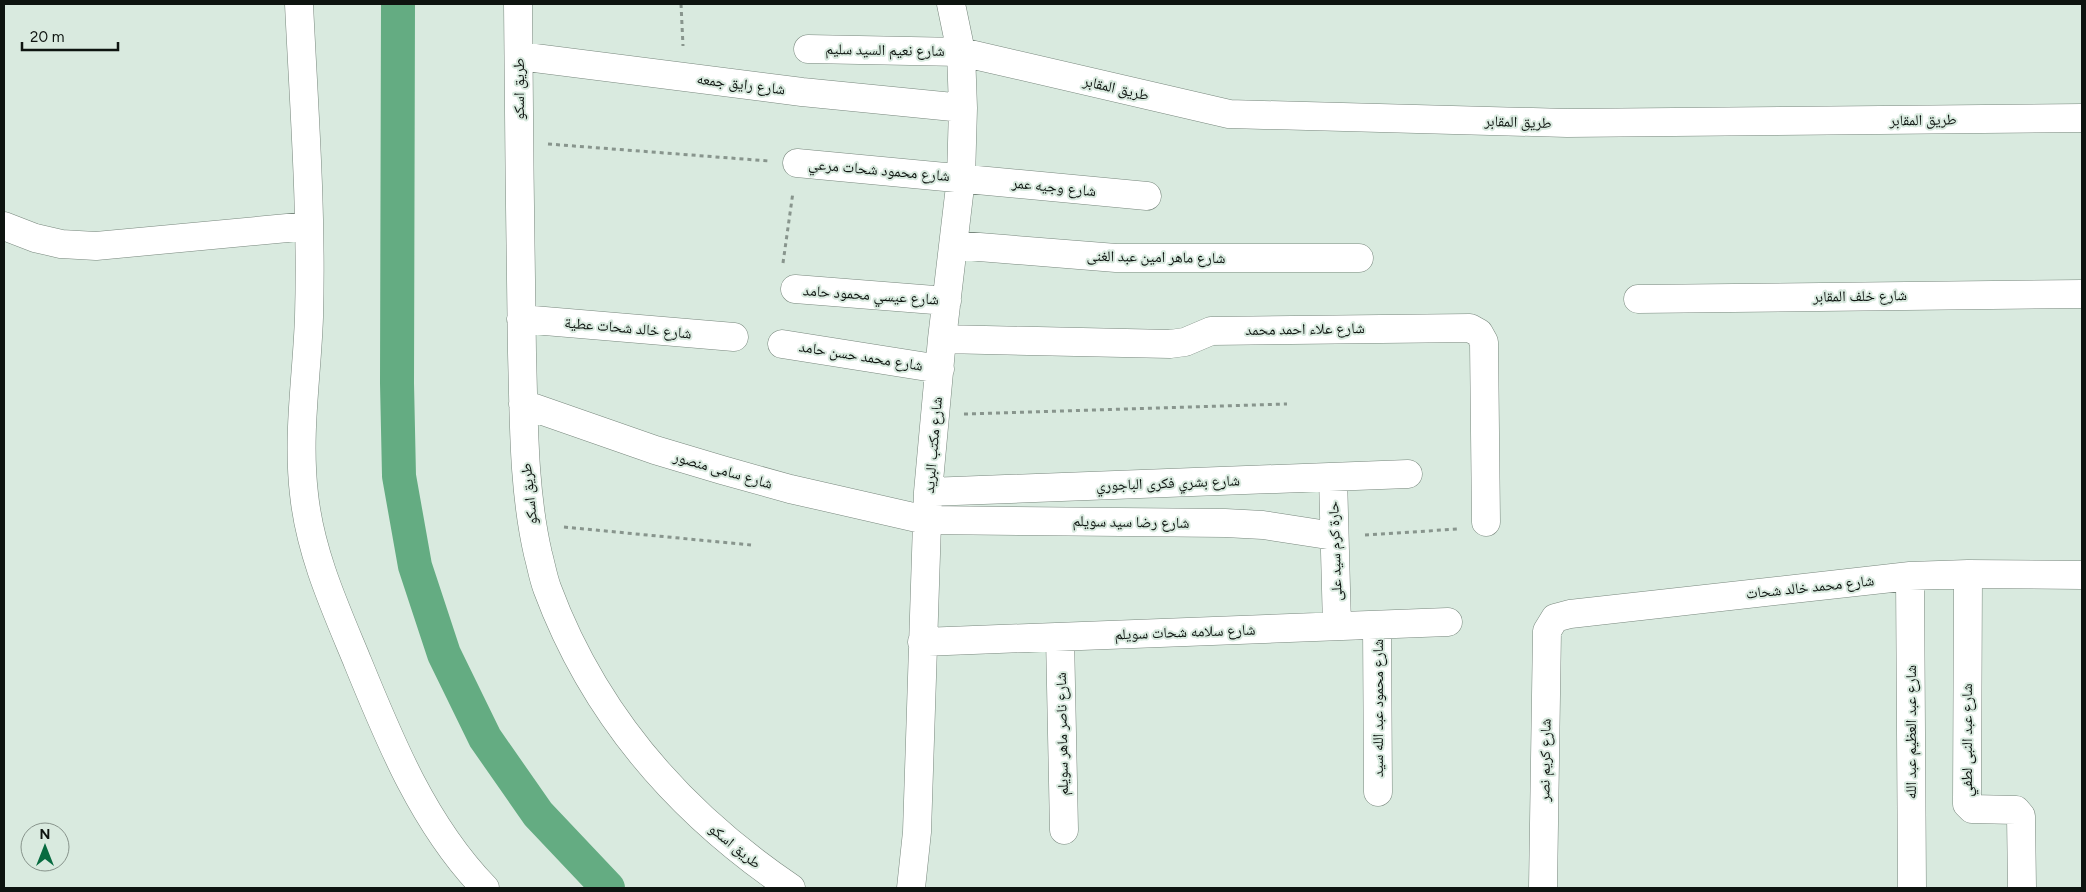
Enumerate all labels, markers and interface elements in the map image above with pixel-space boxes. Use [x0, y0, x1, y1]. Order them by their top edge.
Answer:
scale bar [22, 20, 119, 52]
text: 20 m [30, 28, 64, 46]
street label: شارع نعيم السيد سليم [825, 40, 945, 61]
street label: طريق اسكو [510, 58, 529, 120]
street label: شارع رايق جمعه [696, 70, 786, 99]
street label: طريق المقابر [1080, 71, 1151, 105]
street label: طريق المقابر [1888, 110, 1957, 131]
street label: طريق المقابر [1483, 112, 1552, 133]
street label: شارع محمود شحات مرعي [807, 155, 951, 188]
street label: شارع وجيه عمر [1010, 174, 1097, 201]
street label: شارع ماهر امين عبد الغنى [1086, 247, 1226, 268]
street label: شارع عيسي محمود حامد [802, 281, 940, 312]
street label: شارع خلف المقابر [1812, 286, 1907, 307]
street label: شارع خالد شحات عطية [564, 313, 693, 344]
street label: شارع علاء احمد محمد [1245, 319, 1365, 340]
street label: شارع محمد حسن حامد [798, 337, 924, 376]
street label: شارع مكتب البريد [920, 396, 947, 494]
street label: شارع سامى منصور [670, 447, 775, 494]
street label: طريق اسكو [517, 462, 542, 526]
street label: شارع بشري فكرى الباجوري [1096, 471, 1241, 497]
street label: حارة كرم سيد على [1324, 500, 1347, 601]
street label: شارع رضا سيد سويلم [1072, 512, 1190, 533]
street label: شارع محمد خالد شحات [1745, 571, 1875, 604]
street label: شارع سلامه شحات سويلم [1114, 621, 1256, 644]
street label: شارع محمود عبد الله سيد [1369, 639, 1388, 777]
street label: شارع عبد العظيم عبد الله [1902, 665, 1921, 799]
street label: شارع ناصر ماهر سويلم [1052, 672, 1073, 796]
street label: شارع عبد النبى لطفي [1958, 683, 1979, 797]
street label: شارع كريم نصر [1535, 718, 1556, 803]
street label: طريق اسكو [705, 820, 765, 873]
north arrow [20, 822, 70, 872]
text: N [40, 826, 50, 843]

